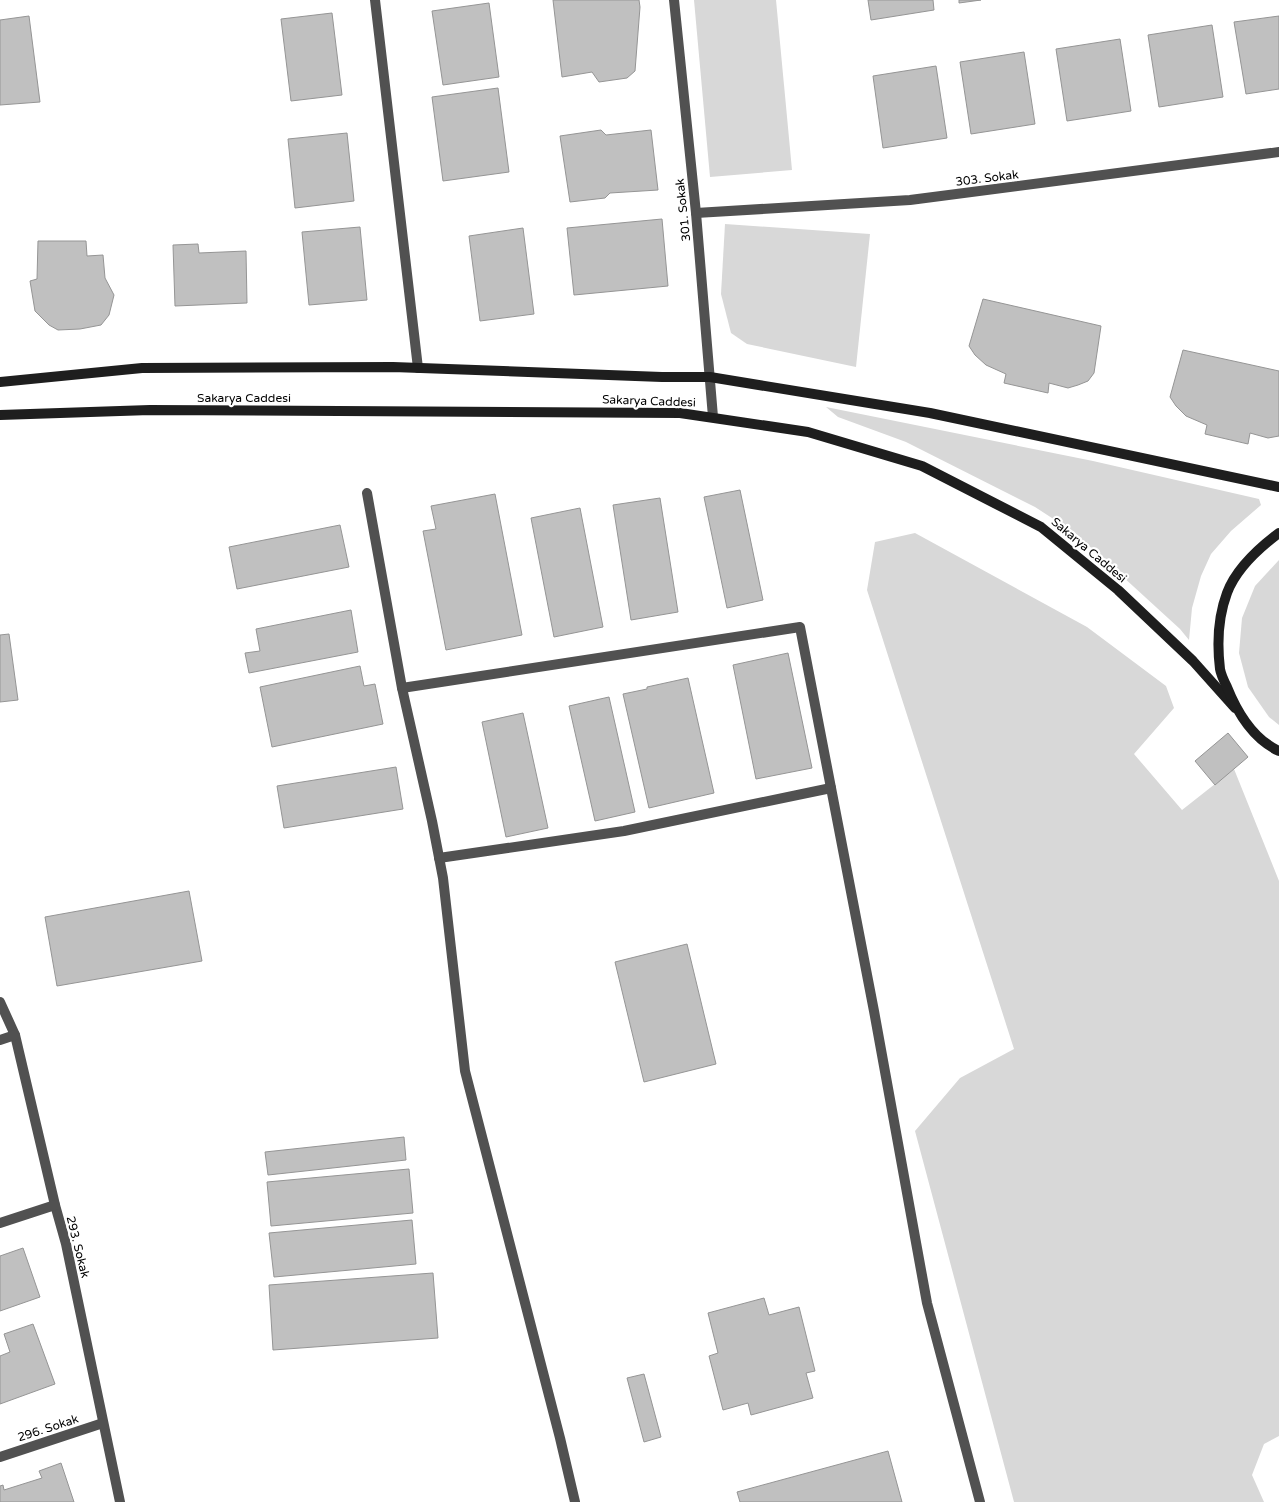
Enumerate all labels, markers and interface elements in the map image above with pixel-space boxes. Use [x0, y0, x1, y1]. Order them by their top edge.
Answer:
street label: 303. Sokak [955, 167, 1020, 189]
street label: 301. Sokak [673, 177, 693, 242]
street label: Sakarya Caddesi [197, 391, 291, 405]
street label: Sakarya Caddesi [602, 392, 696, 410]
street label: Sakarya Caddesi [1049, 514, 1129, 586]
street label: 293. Sokak [64, 1215, 93, 1280]
street label: 296. Sokak [16, 1411, 81, 1444]

